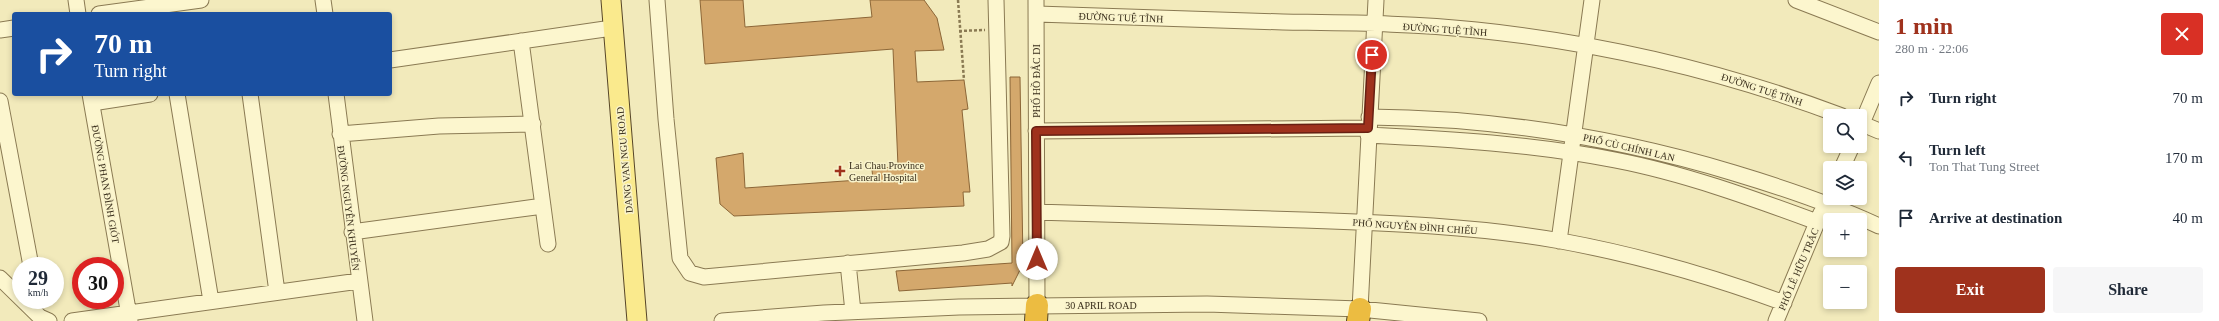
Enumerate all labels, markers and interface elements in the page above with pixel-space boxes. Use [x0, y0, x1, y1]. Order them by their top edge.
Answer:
street label: ĐƯỜNG TUỆ TĨNH [1078, 11, 1163, 25]
text: 1 min [1895, 13, 1953, 39]
button: close [2161, 13, 2203, 55]
street label: ĐƯỜNG TUỆ TĨNH [1402, 21, 1488, 39]
icon: right [28, 28, 80, 80]
text: 70 m [94, 28, 152, 59]
pin [1355, 38, 1389, 72]
text: 280 m · 22:06 [1895, 41, 1968, 56]
street label: PHỐ HỒ ĐẮC DI [1030, 44, 1042, 118]
icon: arrive [1361, 44, 1383, 66]
text: Turn right [94, 61, 167, 81]
street label: ĐƯỜNG TUỆ TĨNH [1720, 71, 1804, 109]
icon: right [1895, 87, 1917, 109]
text: Turn right [1929, 90, 1996, 106]
text: 70 m [2173, 90, 2203, 106]
street label: DANG VAN NGU ROAD [614, 106, 635, 214]
map controls [1823, 109, 1867, 309]
button: search [1823, 109, 1867, 153]
street label: ĐƯỜNG PHAN ĐÌNH GIÓT [90, 124, 121, 244]
street label: PHỐ CÙ CHÍNH LAN [1582, 131, 1676, 163]
text: Turn left [1929, 142, 1986, 158]
street label: ĐƯỜNG NGUYỄN KHUYẾN [335, 145, 363, 271]
icon: left [1895, 147, 1917, 169]
text: 170 m [2165, 150, 2203, 166]
text: Ton That Tung Street [1929, 159, 2039, 174]
place label: Lai Chau Province General Hospital [849, 160, 925, 183]
button: layers [1823, 161, 1867, 205]
marker: Lai Chau Province General Hospital [834, 165, 846, 177]
icon: arrive [1895, 207, 1917, 229]
text: Arrive at destination [1929, 210, 2062, 226]
text: 40 m [2173, 210, 2203, 226]
button: + [1823, 213, 1867, 257]
street label: PHỐ NGUYỄN ĐÌNH CHIỂU [1352, 216, 1479, 236]
street label: PHỐ LÊ HỮU TRÁC [1775, 226, 1821, 312]
position arrow [1016, 238, 1058, 280]
speed limit sign: 30 [72, 257, 124, 309]
button: − [1823, 265, 1867, 309]
text: 29 [28, 267, 48, 289]
button: Exit [1895, 267, 2045, 313]
button: Share [2053, 267, 2203, 313]
text: km/h [28, 287, 48, 298]
street label: 30 APRIL ROAD [1065, 300, 1137, 311]

